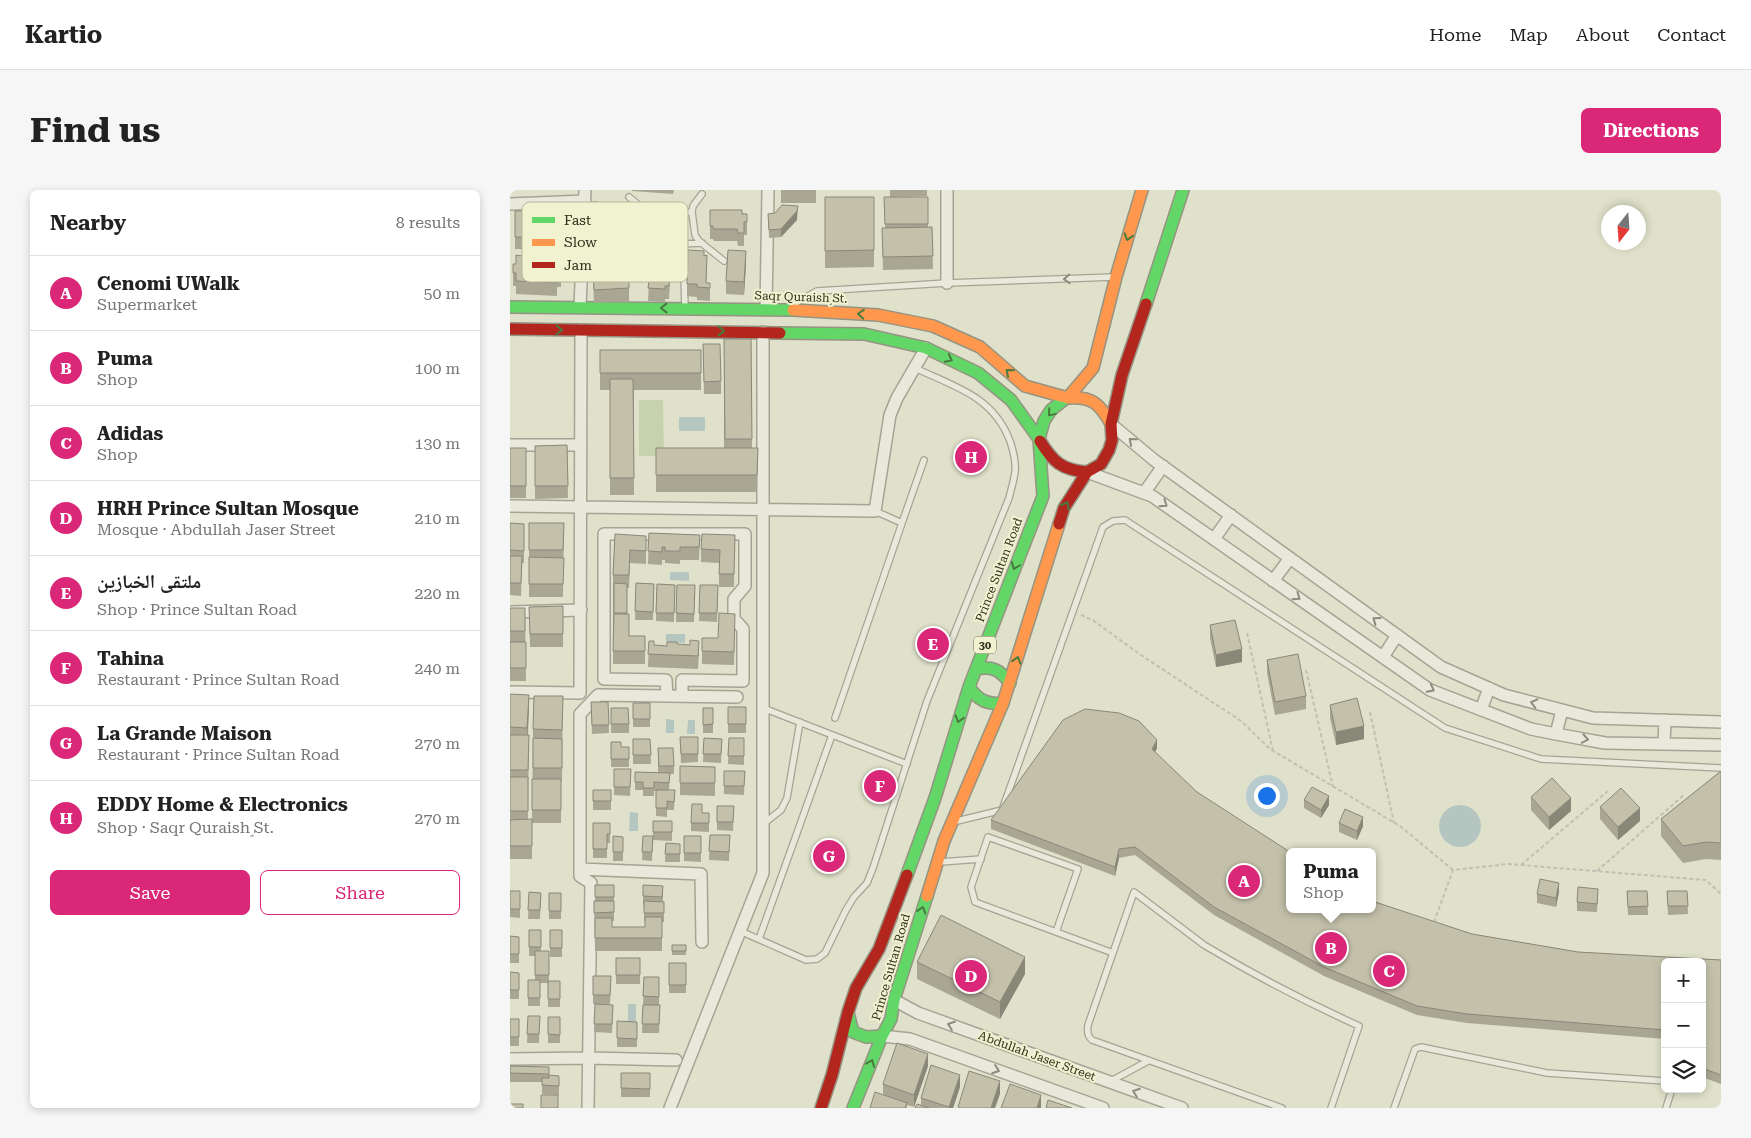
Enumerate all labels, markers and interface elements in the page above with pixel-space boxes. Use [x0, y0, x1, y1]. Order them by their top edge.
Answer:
text: Kartio [25, 21, 102, 49]
text: Home [1429, 24, 1481, 45]
text: Map [1509, 24, 1548, 45]
text: About [1576, 24, 1629, 45]
text: Contact [1657, 24, 1726, 45]
button: Directions [1581, 108, 1721, 153]
text: Find us [30, 110, 160, 151]
legend [522, 202, 688, 282]
north arrow [1601, 205, 1646, 250]
text: Nearby [50, 211, 126, 235]
text: Fast [564, 212, 591, 228]
text: 8 results [396, 213, 460, 232]
one-way arrow [1124, 232, 1134, 240]
text: Slow [564, 234, 597, 250]
text: Jam [564, 257, 592, 273]
text: Cenomi UWalk [97, 272, 240, 295]
one-way arrow [1063, 274, 1070, 284]
text: A [60, 284, 72, 303]
text: 50 m [423, 284, 460, 303]
street label: Saqr Quraish ٍSt. [754, 288, 848, 306]
text: Supermarket [97, 295, 197, 314]
one-way arrow [660, 303, 668, 313]
one-way arrow [857, 309, 865, 320]
one-way arrow [555, 325, 563, 335]
one-way arrow [718, 326, 725, 336]
text: Puma [97, 347, 153, 370]
one-way arrow [944, 353, 953, 363]
text: B [60, 359, 72, 378]
text: 100 m [414, 359, 460, 378]
one-way arrow [1005, 369, 1014, 378]
text: Shop [97, 370, 138, 389]
one-way arrow [1048, 407, 1057, 416]
text: Adidas [97, 422, 163, 445]
text: C [60, 434, 72, 453]
text: 130 m [414, 434, 460, 453]
pin: H [955, 438, 987, 476]
one-way arrow [1129, 438, 1138, 447]
text: Shop [97, 445, 138, 464]
text: HRH Prince Sultan Mosque [97, 497, 359, 520]
one-way arrow [1158, 498, 1168, 507]
one-way arrow [1060, 501, 1070, 510]
text: D [60, 509, 72, 528]
text: 210 m [414, 509, 460, 528]
street label: Prince Sultan Road [973, 516, 1025, 624]
text: Mosque · Abdullah Jaser Street [97, 520, 336, 539]
one-way arrow [1011, 562, 1021, 570]
text: ملتقى الخبازين [97, 570, 201, 593]
text: E [61, 584, 71, 603]
text: 220 m [414, 584, 460, 603]
one-way arrow [1291, 591, 1301, 600]
text: Shop · Prince Sultan Road [97, 600, 297, 619]
one-way arrow [1372, 617, 1382, 626]
pin: E [917, 625, 949, 663]
road number: 30 [974, 636, 996, 654]
text: Tahina [97, 647, 164, 670]
one-way arrow [1011, 656, 1021, 664]
text: F [61, 659, 71, 678]
text: 240 m [414, 659, 460, 678]
text: Restaurant · Prince Sultan Road [97, 670, 340, 689]
one-way arrow [1426, 683, 1435, 693]
one-way arrow [1530, 698, 1539, 709]
one-way arrow [955, 714, 965, 723]
text: La Grande Maison [97, 722, 272, 745]
text: G [60, 734, 72, 753]
text: 270 m [414, 734, 460, 753]
one-way arrow [1580, 734, 1589, 744]
text: Restaurant · Prince Sultan Road [97, 745, 340, 764]
pin: F [864, 767, 896, 805]
your location [1254, 783, 1280, 809]
text: EDDY Home & Electronics [97, 793, 348, 816]
text: H [59, 809, 73, 828]
text: 270 m [414, 809, 460, 828]
text: Shop · Saqr Quraish ٍSt. [97, 818, 274, 837]
pin: G [813, 837, 845, 875]
popup [1286, 848, 1376, 913]
text: Puma [1303, 860, 1359, 883]
pin: A [1228, 862, 1260, 900]
button: Save [50, 870, 250, 915]
button: Share [260, 870, 460, 915]
text: Shop [1303, 883, 1344, 902]
one-way arrow [917, 906, 927, 914]
street label: Prince Sultan Road [869, 912, 913, 1022]
pin: B [1315, 929, 1347, 967]
pin: C [1373, 952, 1405, 990]
pin: D [955, 957, 987, 995]
map controls [1661, 958, 1706, 1093]
button: + [1661, 958, 1706, 1003]
button: − [1661, 1003, 1706, 1048]
one-way arrow [947, 1021, 955, 1031]
street label: Abdullah Jaser Street [976, 1028, 1098, 1084]
button: layers [1661, 1048, 1706, 1093]
one-way arrow [865, 1059, 876, 1068]
one-way arrow [991, 1064, 999, 1074]
one-way arrow [1133, 1088, 1141, 1098]

